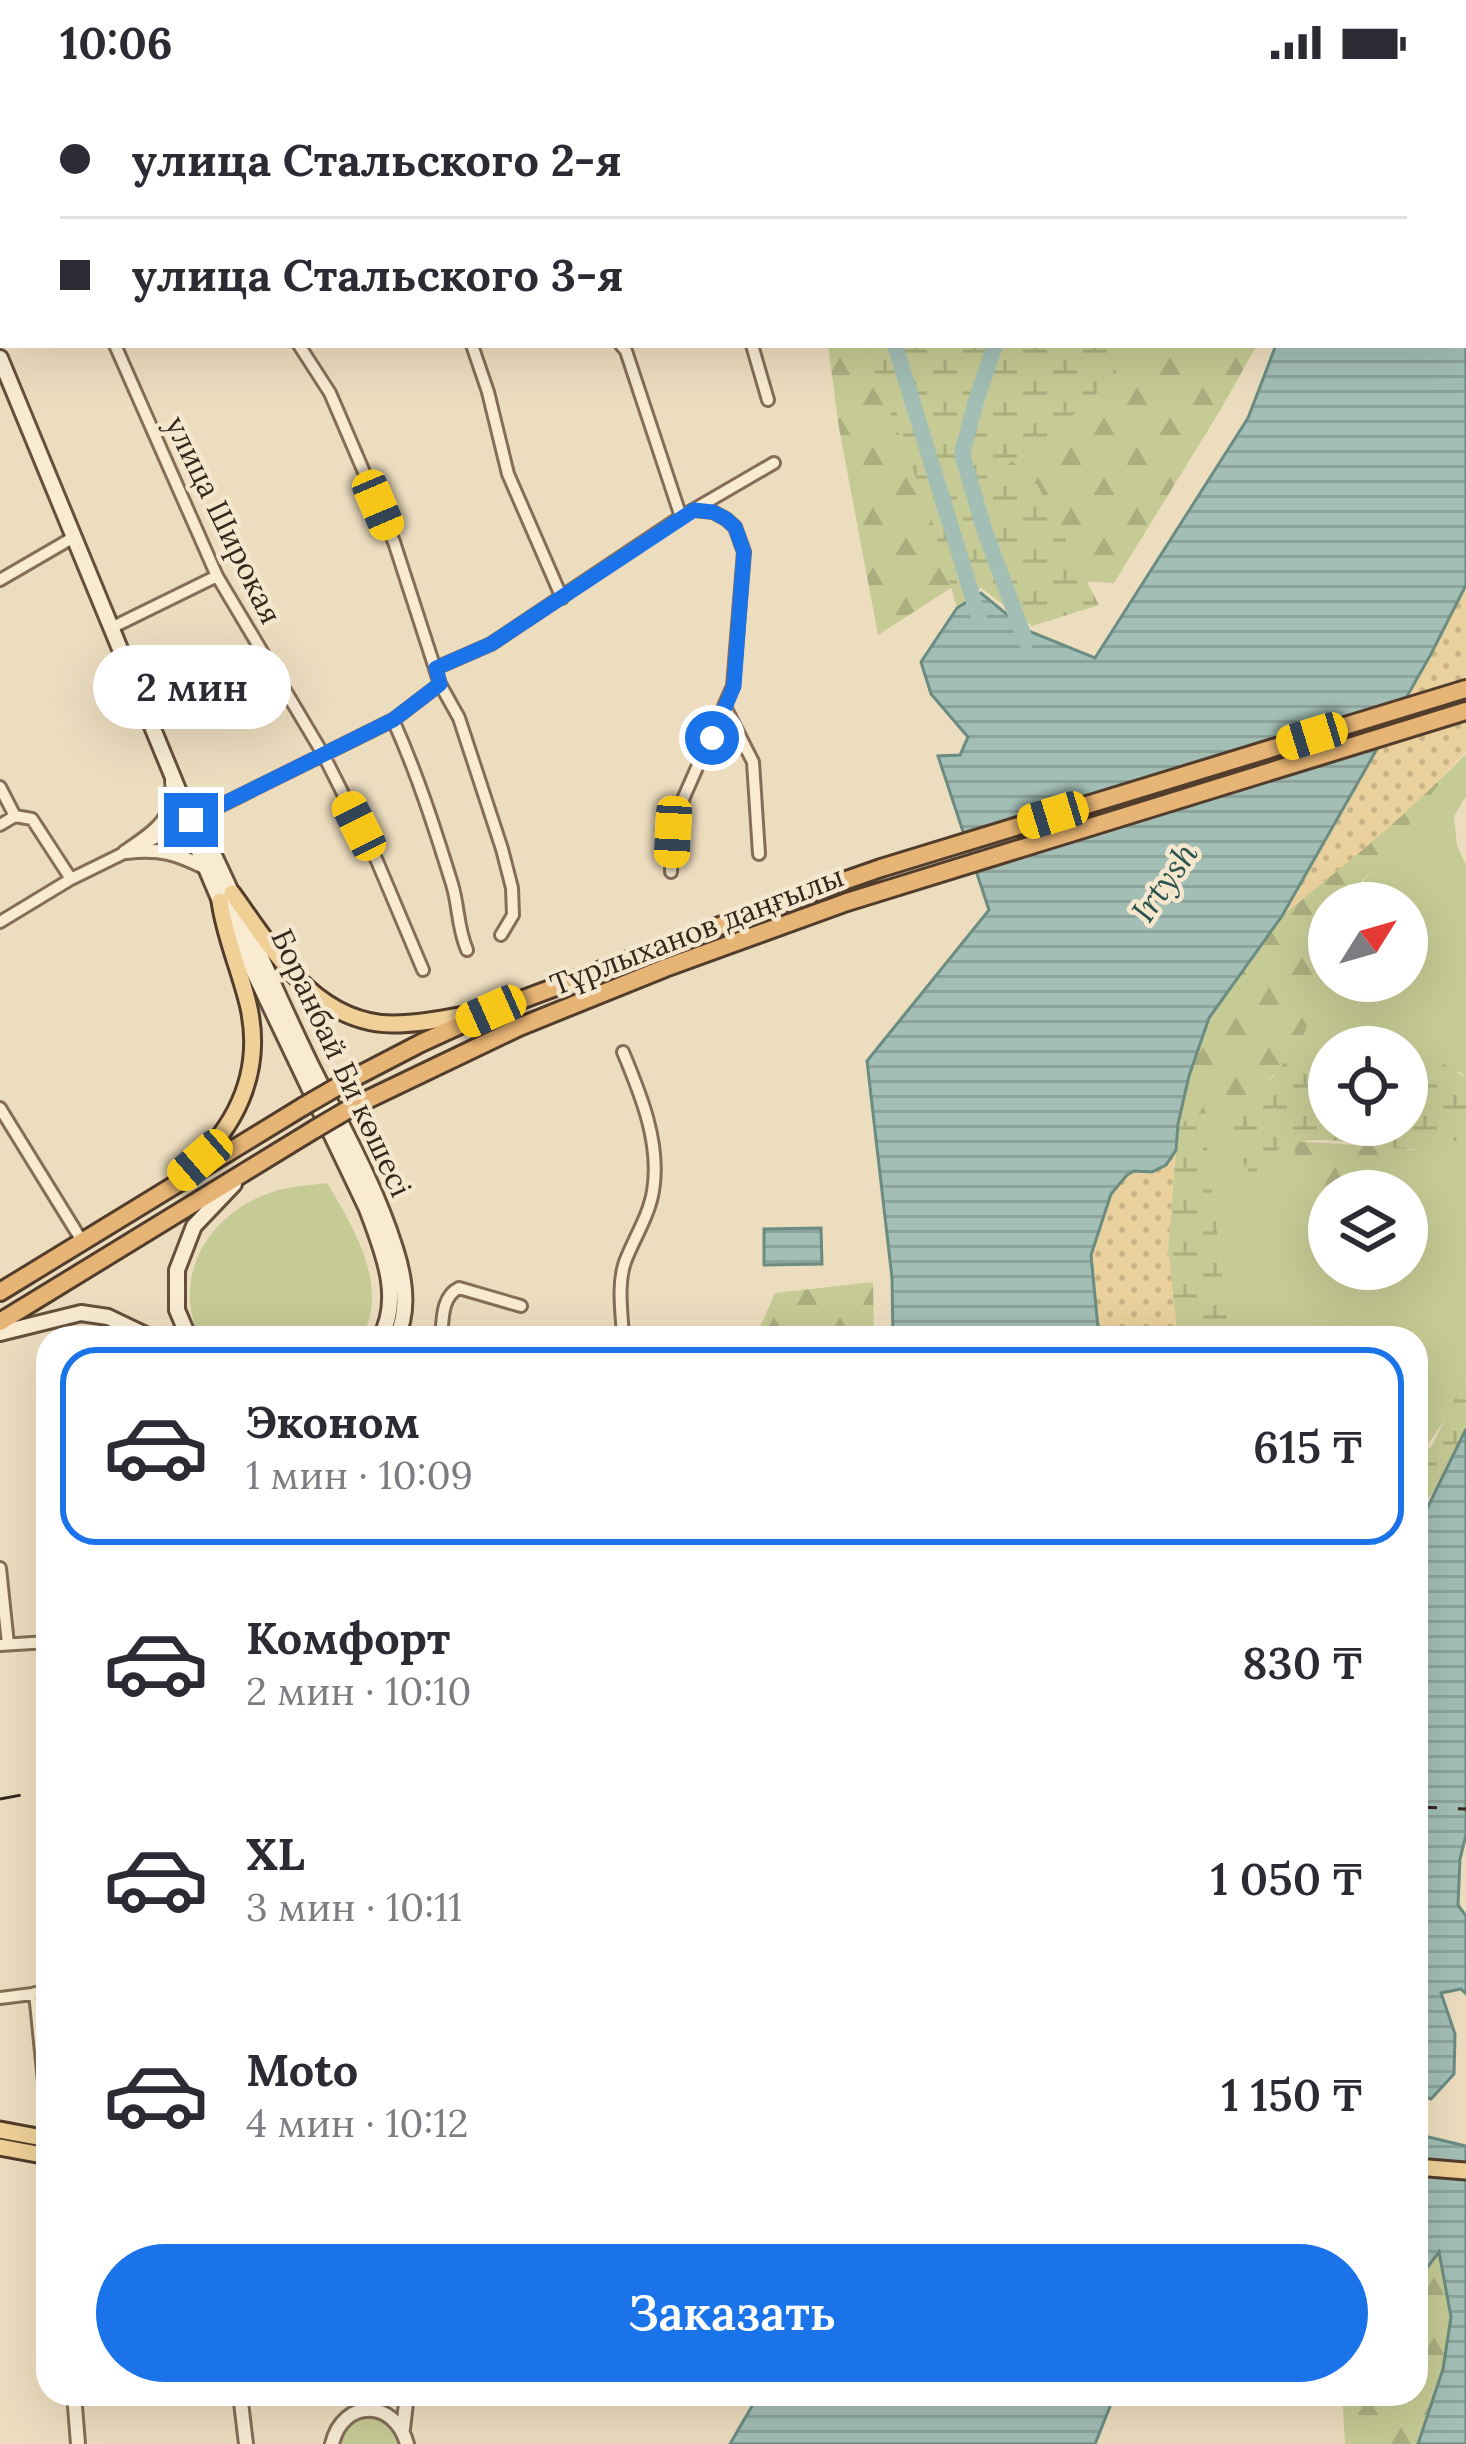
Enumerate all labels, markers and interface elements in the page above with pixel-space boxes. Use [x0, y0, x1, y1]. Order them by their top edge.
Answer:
text: 10:06 [60, 14, 173, 71]
text: улица Стальского 2-я [132, 131, 622, 188]
text: улица Стальского 3-я [132, 246, 624, 303]
street label: улица Широкая [156, 410, 291, 630]
car [347, 465, 409, 545]
callout: 2 мин [92, 646, 290, 730]
text: 2 мин [136, 662, 248, 712]
car [1272, 708, 1352, 764]
route start [685, 711, 739, 765]
car [327, 786, 391, 866]
car [1013, 787, 1093, 843]
route end [164, 793, 218, 847]
car [653, 795, 693, 869]
water label: Irtysh [1122, 834, 1206, 930]
street label: Тұрлыханов даңғылы [545, 857, 849, 1004]
north arrow [1308, 882, 1428, 1002]
map controls [1308, 882, 1428, 1290]
street label: Боранбай Би көшесі [263, 923, 421, 1202]
car [451, 980, 531, 1042]
button: locate [1308, 1026, 1428, 1146]
car [161, 1123, 239, 1197]
button: layers [1308, 1170, 1428, 1290]
icon: car [102, 1392, 210, 1500]
text: Эконом [246, 1393, 420, 1450]
text: 615 ₸ [1253, 1418, 1362, 1475]
text: 1 мин · 10:09 [246, 1450, 473, 1500]
icon: car [102, 1608, 210, 1716]
text: Комфорт [246, 1609, 450, 1666]
text: 830 ₸ [1242, 1634, 1362, 1691]
text: 2 мин · 10:10 [246, 1666, 472, 1716]
icon: car [102, 1824, 210, 1932]
text: XL [246, 1825, 305, 1882]
text: 1 050 ₸ [1210, 1850, 1362, 1907]
text: 3 мин · 10:11 [246, 1882, 462, 1932]
icon: car [102, 2040, 210, 2148]
text: Moto [246, 2041, 358, 2098]
text: 1 150 ₸ [1221, 2066, 1362, 2123]
text: 4 мин · 10:12 [246, 2098, 468, 2148]
button: Заказать [96, 2244, 1368, 2382]

